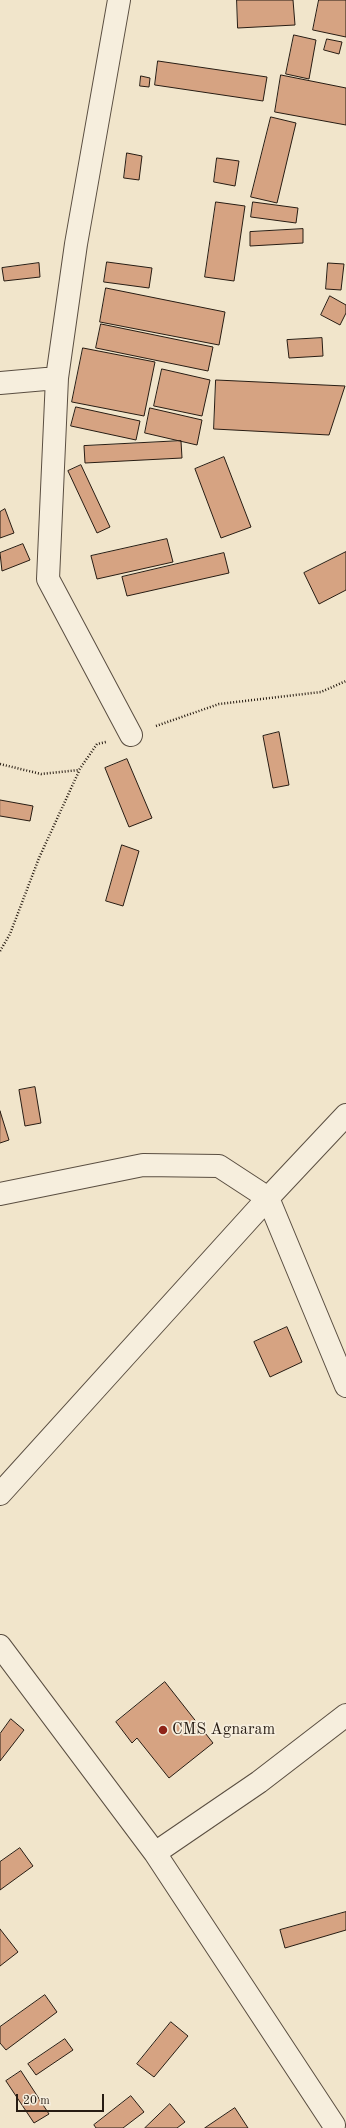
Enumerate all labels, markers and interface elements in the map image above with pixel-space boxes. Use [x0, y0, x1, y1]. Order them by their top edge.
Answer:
place label: CMS Agnaram [172, 1720, 275, 1740]
marker: CMS Agnaram [157, 1724, 169, 1736]
scale bar [18, 2086, 106, 2112]
text: 20 m [23, 2095, 50, 2107]

